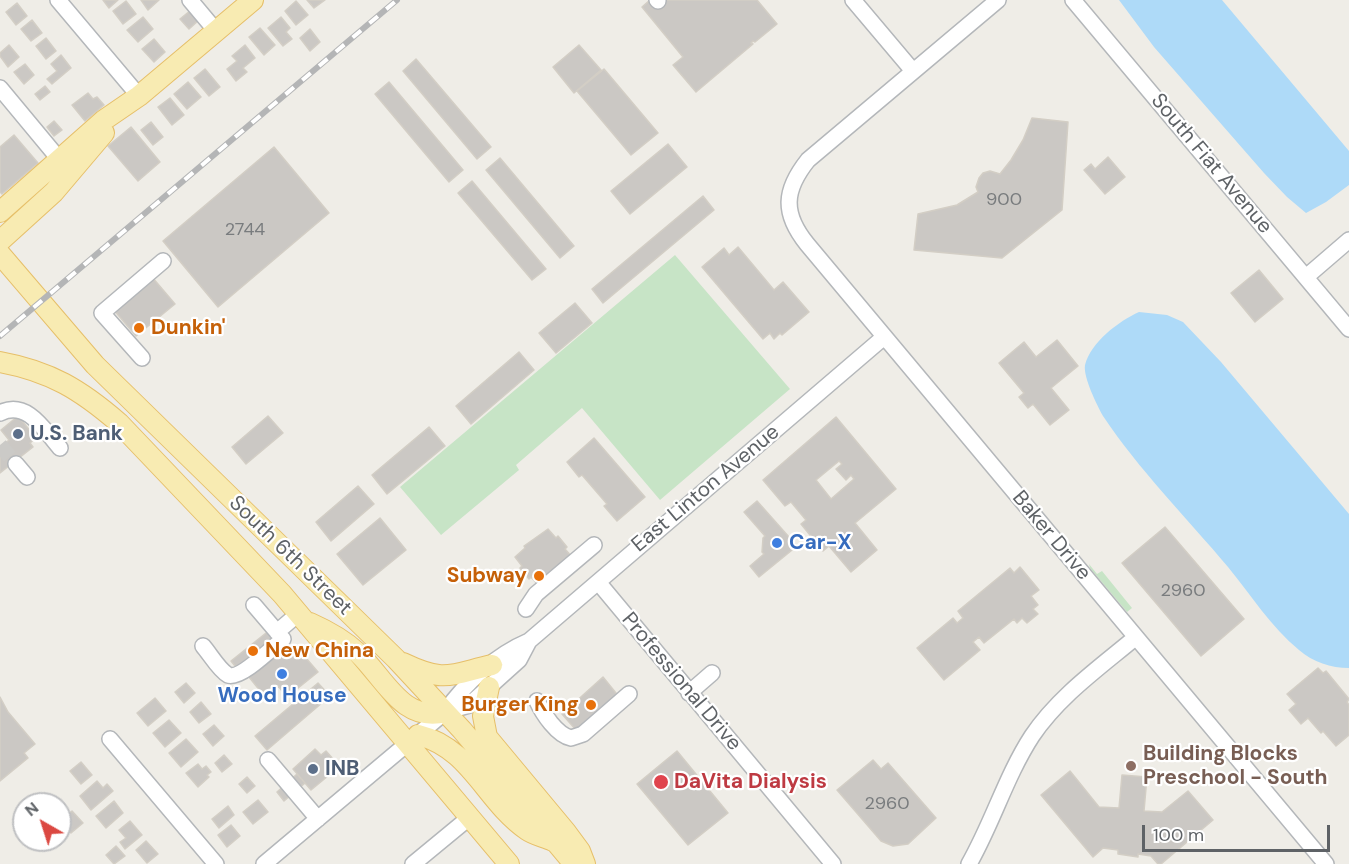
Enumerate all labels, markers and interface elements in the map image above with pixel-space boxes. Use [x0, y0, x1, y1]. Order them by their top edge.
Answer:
street label: South Fiat Avenue [1145, 89, 1277, 239]
house number: 900 [986, 189, 1022, 211]
house number: 2744 [225, 219, 265, 241]
place label: Dunkin' [151, 315, 226, 341]
marker: Dunkin' [132, 321, 146, 335]
street label: East Linton Avenue [627, 420, 785, 558]
place label: U.S. Bank [30, 421, 123, 447]
marker: U.S. Bank [11, 427, 25, 441]
street label: Baker Drive [1006, 486, 1096, 586]
street label: South 6th Street [223, 491, 357, 621]
place label: Car-X [789, 530, 852, 556]
marker: Car-X [770, 536, 784, 550]
place label: Subway [447, 563, 527, 589]
marker: Subway [532, 569, 546, 583]
house number: 2960 [1160, 580, 1206, 602]
street label: Professional Drive [616, 608, 746, 756]
place label: New China [265, 638, 374, 664]
marker: New China [246, 644, 260, 658]
marker: Wood House [275, 667, 289, 681]
place label: Wood House [217, 683, 347, 709]
place label: Burger King [461, 692, 579, 718]
marker: Burger King [584, 698, 598, 712]
place label: Building Blocks Preschool - South [1143, 741, 1328, 791]
place label: INB [325, 756, 359, 782]
marker: Building Blocks Preschool - South [1124, 759, 1138, 773]
marker: INB [306, 762, 320, 776]
place label: DaVita Dialysis [674, 769, 827, 795]
marker: DaVita Dialysis [652, 773, 670, 791]
north arrow [12, 792, 72, 852]
house number: 2960 [864, 793, 910, 815]
text: N [20, 797, 43, 821]
scale bar [1145, 813, 1332, 851]
text: 100 m [1153, 823, 1204, 847]

